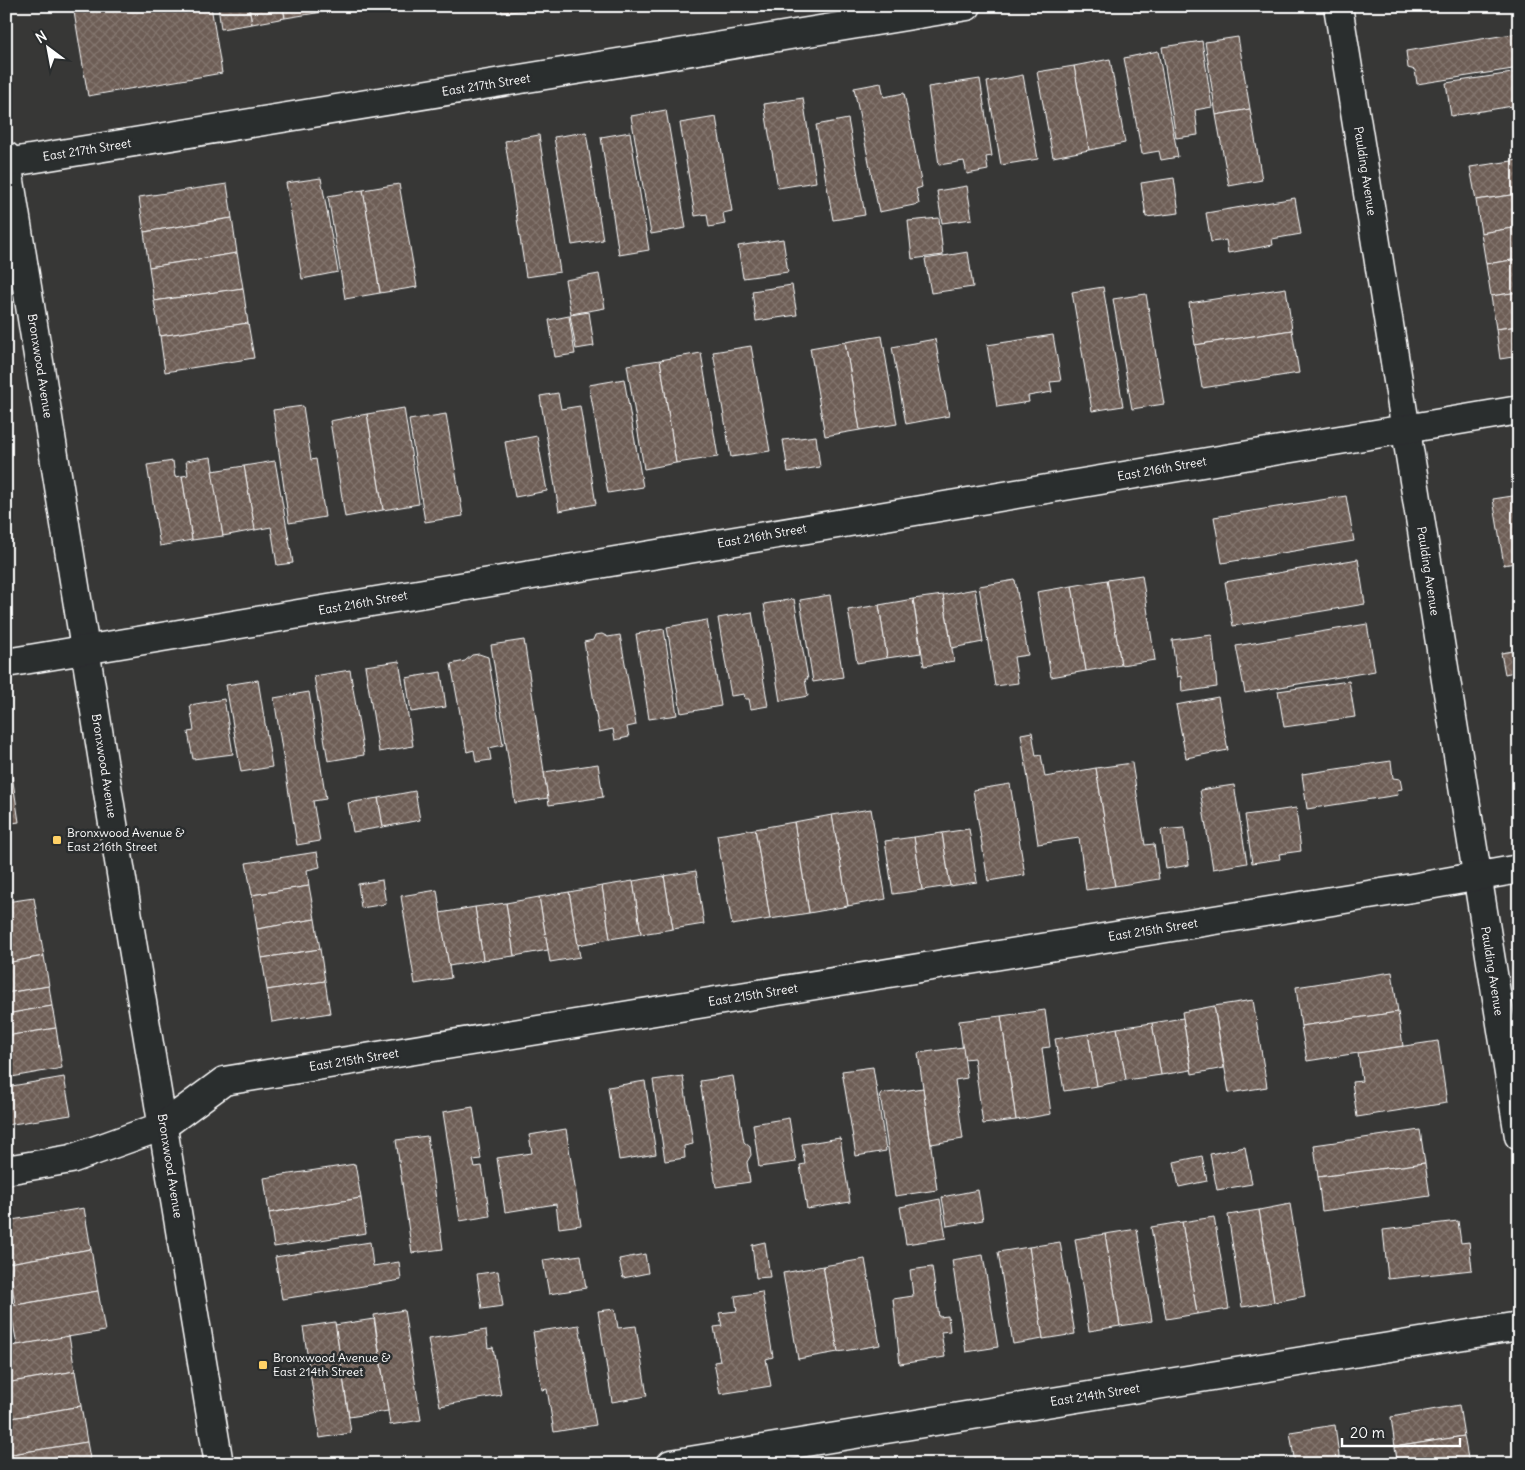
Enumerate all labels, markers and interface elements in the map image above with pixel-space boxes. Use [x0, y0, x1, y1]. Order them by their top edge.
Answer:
north arrow [22, 22, 72, 72]
text: N [32, 27, 50, 47]
street label: East 217th Street [441, 70, 531, 99]
street label: Paulding Avenue [1351, 125, 1380, 216]
street label: East 217th Street [42, 135, 132, 164]
street label: Bronxwood Avenue [25, 313, 56, 419]
street label: East 216th Street [1116, 453, 1208, 484]
street label: East 216th Street [716, 520, 808, 551]
street label: Paulding Avenue [1414, 525, 1443, 616]
street label: East 216th Street [317, 587, 409, 618]
street label: Bronxwood Avenue [89, 713, 120, 819]
place label: Bronxwood Avenue & East 216th Street [67, 825, 184, 854]
marker: Bronxwood Avenue & East 216th Street [51, 834, 63, 846]
street label: East 215th Street [1107, 915, 1199, 944]
street label: Paulding Avenue [1478, 925, 1507, 1016]
street label: East 215th Street [707, 980, 799, 1009]
street label: East 215th Street [308, 1045, 400, 1074]
street label: Bronxwood Avenue [155, 1113, 186, 1219]
place label: Bronxwood Avenue & East 214th Street [273, 1350, 390, 1379]
marker: Bronxwood Avenue & East 214th Street [257, 1359, 269, 1371]
street label: East 214th Street [1049, 1380, 1141, 1409]
scale bar [1342, 1415, 1460, 1447]
text: 20 m [1350, 1423, 1385, 1442]

